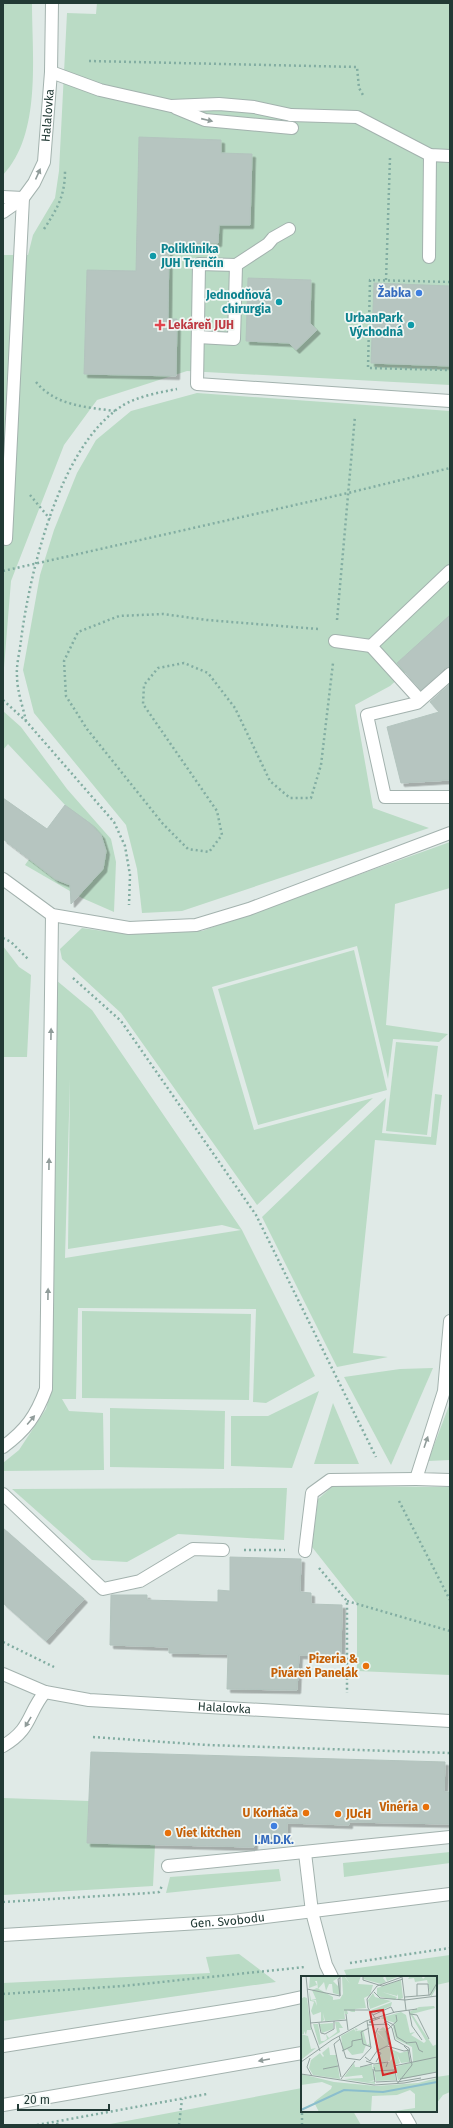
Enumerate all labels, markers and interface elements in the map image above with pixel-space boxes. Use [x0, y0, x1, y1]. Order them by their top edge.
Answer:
street label: Halalovka [39, 88, 57, 143]
one-way arrow [201, 117, 213, 123]
one-way arrow [35, 169, 41, 180]
place label: Poliklinika JUH Trenčín [160, 242, 224, 270]
marker: Poliklinika JUH Trenčín [148, 251, 158, 261]
place label: Žabka [378, 285, 411, 300]
place label: Jednodňová chirurgia [205, 288, 271, 316]
marker: Žabka [414, 288, 424, 298]
marker: Jednodňová chirurgia [274, 297, 284, 307]
place label: UrbanPark Východná [345, 311, 403, 339]
place label: Lekáreň JUH [168, 318, 234, 332]
marker: Lekáreň JUH [155, 320, 165, 330]
marker: UrbanPark Východná [406, 320, 416, 330]
one-way arrow [48, 1027, 54, 1040]
one-way arrow [46, 1157, 52, 1170]
one-way arrow [45, 1287, 51, 1300]
one-way arrow [26, 1414, 35, 1425]
one-way arrow [424, 1435, 430, 1447]
place label: Pizeria & Piváreň Panelák [271, 1652, 358, 1680]
marker: Pizeria & Piváreň Panelák [361, 1661, 371, 1671]
street label: Halalovka [197, 1699, 251, 1716]
one-way arrow [25, 1717, 32, 1728]
place label: Vinéria [378, 1800, 418, 1814]
marker: Vinéria [421, 1802, 431, 1812]
place label: U Korháča [242, 1806, 298, 1820]
place label: JUcH [345, 1807, 371, 1821]
marker: U Korháča [301, 1808, 311, 1818]
marker: JUcH [333, 1809, 343, 1819]
marker: I.M.D.K. [269, 1821, 279, 1831]
place label: Viet kitchen [175, 1826, 241, 1840]
marker: Viet kitchen [163, 1828, 173, 1838]
place label: I.M.D.K. [254, 1833, 294, 1847]
street label: Gen. Svobodu [190, 1910, 266, 1931]
inset map [301, 1976, 437, 2112]
one-way arrow [257, 2057, 270, 2063]
scale bar [18, 2086, 109, 2112]
text: 20 m [24, 2093, 50, 2107]

